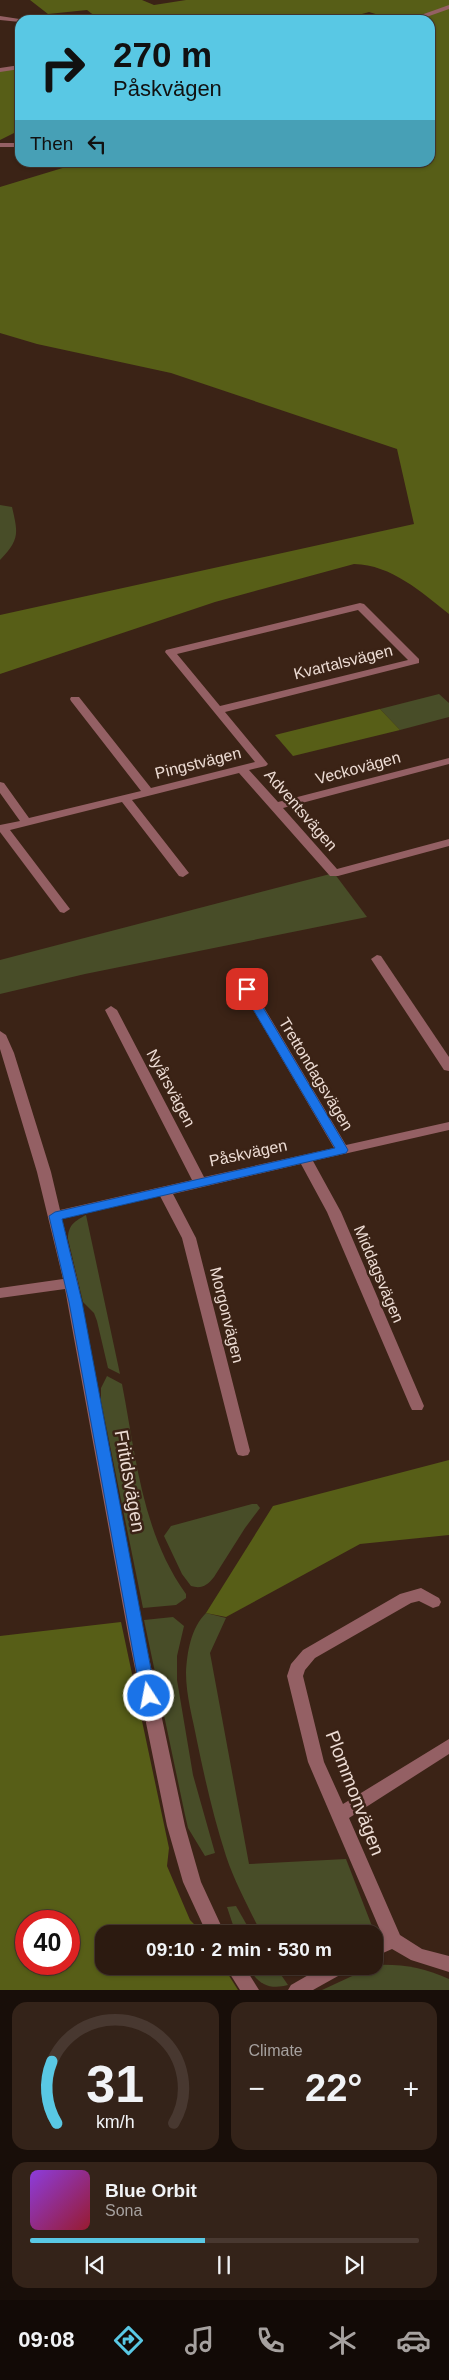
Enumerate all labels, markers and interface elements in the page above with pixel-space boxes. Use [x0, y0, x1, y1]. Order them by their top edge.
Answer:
icon: right [30, 35, 95, 100]
text: 270 m [113, 35, 212, 74]
text: Påskvägen [113, 76, 222, 101]
icon: left [83, 130, 111, 158]
text: Then [30, 133, 73, 154]
street label: Kvartalsvägen [292, 641, 394, 683]
street label: Pingstvägen [153, 744, 243, 782]
street label: Veckovägen [314, 749, 402, 787]
street label: Adventsvägen [261, 766, 341, 854]
pin [226, 968, 268, 1010]
icon: arrive [233, 975, 261, 1003]
street label: Trettondagsvägen [276, 1015, 356, 1133]
street label: Nyårsvägen [143, 1046, 199, 1130]
street label: Påskvägen [208, 1136, 288, 1170]
street label: Middagsvägen [351, 1223, 407, 1325]
street label: Morgonvägen [207, 1265, 247, 1365]
street label: Fritidsvägen [111, 1428, 149, 1534]
position arrow [122, 1669, 174, 1721]
street label: Plommonvägen [322, 1728, 388, 1858]
speed limit sign: 40 [15, 1910, 80, 1975]
text: 09:10 · 2 min · 530 m [146, 1939, 332, 1960]
text: Climate [249, 2042, 303, 2059]
text: 31 [86, 2055, 144, 2113]
text: 22° [305, 2067, 362, 2109]
text: − [249, 2073, 265, 2104]
text: + [403, 2073, 419, 2104]
text: km/h [96, 2112, 135, 2132]
text: Blue Orbit [105, 2180, 197, 2201]
text: Sona [105, 2202, 142, 2219]
icon: previous [81, 2251, 109, 2279]
icon: pause [210, 2251, 238, 2279]
icon: next [340, 2251, 368, 2279]
icon: directions [111, 2323, 146, 2358]
icon: music [182, 2323, 217, 2358]
icon: phone [253, 2323, 288, 2358]
icon: climate [325, 2323, 360, 2358]
icon: car [396, 2323, 431, 2358]
text: 09:08 [18, 2327, 74, 2352]

